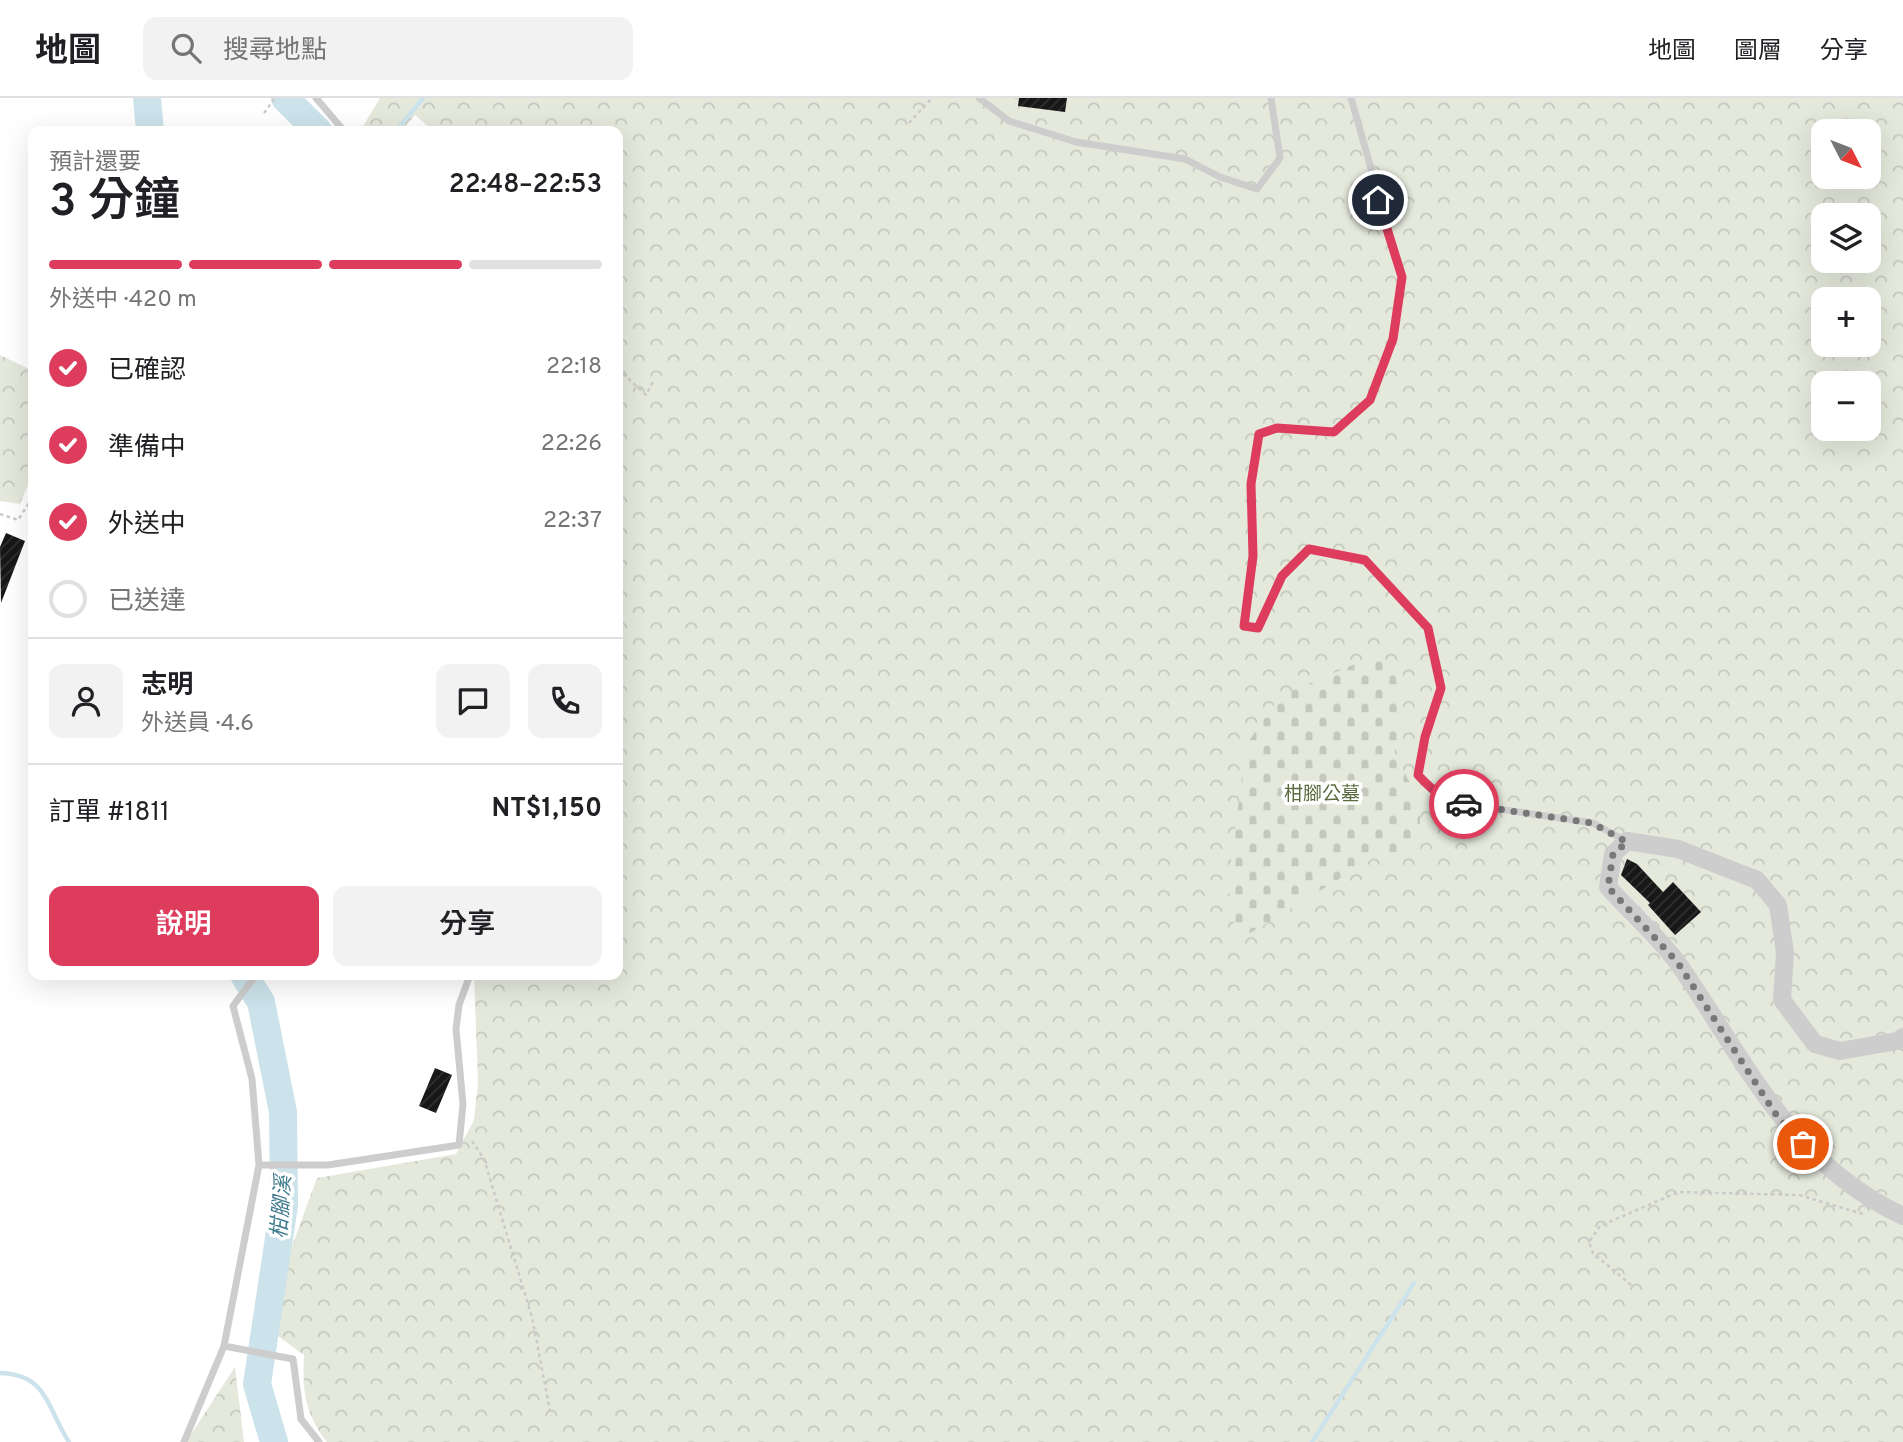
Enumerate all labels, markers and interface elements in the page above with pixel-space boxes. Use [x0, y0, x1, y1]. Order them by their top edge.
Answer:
search box [143, 17, 633, 80]
icon: search [167, 29, 205, 67]
text: 地圖 [35, 32, 101, 74]
text: 搜尋地點 [223, 35, 327, 68]
text: 地圖 [1648, 37, 1696, 67]
text: 圖層 [1734, 37, 1782, 67]
text: 分享 [1820, 37, 1868, 67]
north arrow [1811, 119, 1881, 189]
map controls [1811, 119, 1881, 441]
text: 預計還要 [49, 149, 141, 178]
text: 22:48–22:53 [449, 169, 602, 202]
pin [1348, 170, 1408, 230]
text: 3 分鐘 [49, 174, 180, 233]
icon: home [1359, 181, 1397, 219]
button: layers [1811, 203, 1881, 273]
text: 外送中 · 420 m [49, 286, 197, 315]
button: + [1811, 287, 1881, 357]
icon: check [49, 349, 87, 387]
text: 22:18 [546, 353, 602, 382]
text: 已確認 [108, 355, 186, 388]
button: − [1811, 371, 1881, 441]
icon: check [49, 426, 87, 464]
text: 22:26 [541, 430, 602, 459]
text: 準備中 [108, 432, 186, 465]
icon: check [49, 503, 87, 541]
text: 22:37 [543, 507, 602, 536]
text: 外送中 [108, 509, 186, 542]
text: 已送達 [108, 586, 186, 619]
button: person [49, 664, 123, 738]
button: chat [436, 664, 510, 738]
button: phone [528, 664, 602, 738]
text: 志明 [141, 670, 193, 703]
text: 外送員 · 4.6 [141, 710, 254, 739]
courier [1429, 769, 1499, 839]
park label: 柑腳公墓 [1284, 783, 1360, 807]
icon: car [1445, 785, 1483, 823]
text: NT$1,150 [492, 793, 602, 826]
text: 訂單 #1811 [49, 797, 170, 830]
button: 說明 [49, 886, 319, 966]
button: 分享 [333, 886, 602, 966]
pin [1773, 1114, 1833, 1174]
icon: bag [1784, 1125, 1822, 1163]
water label: 柑腳溪 [267, 1172, 298, 1239]

